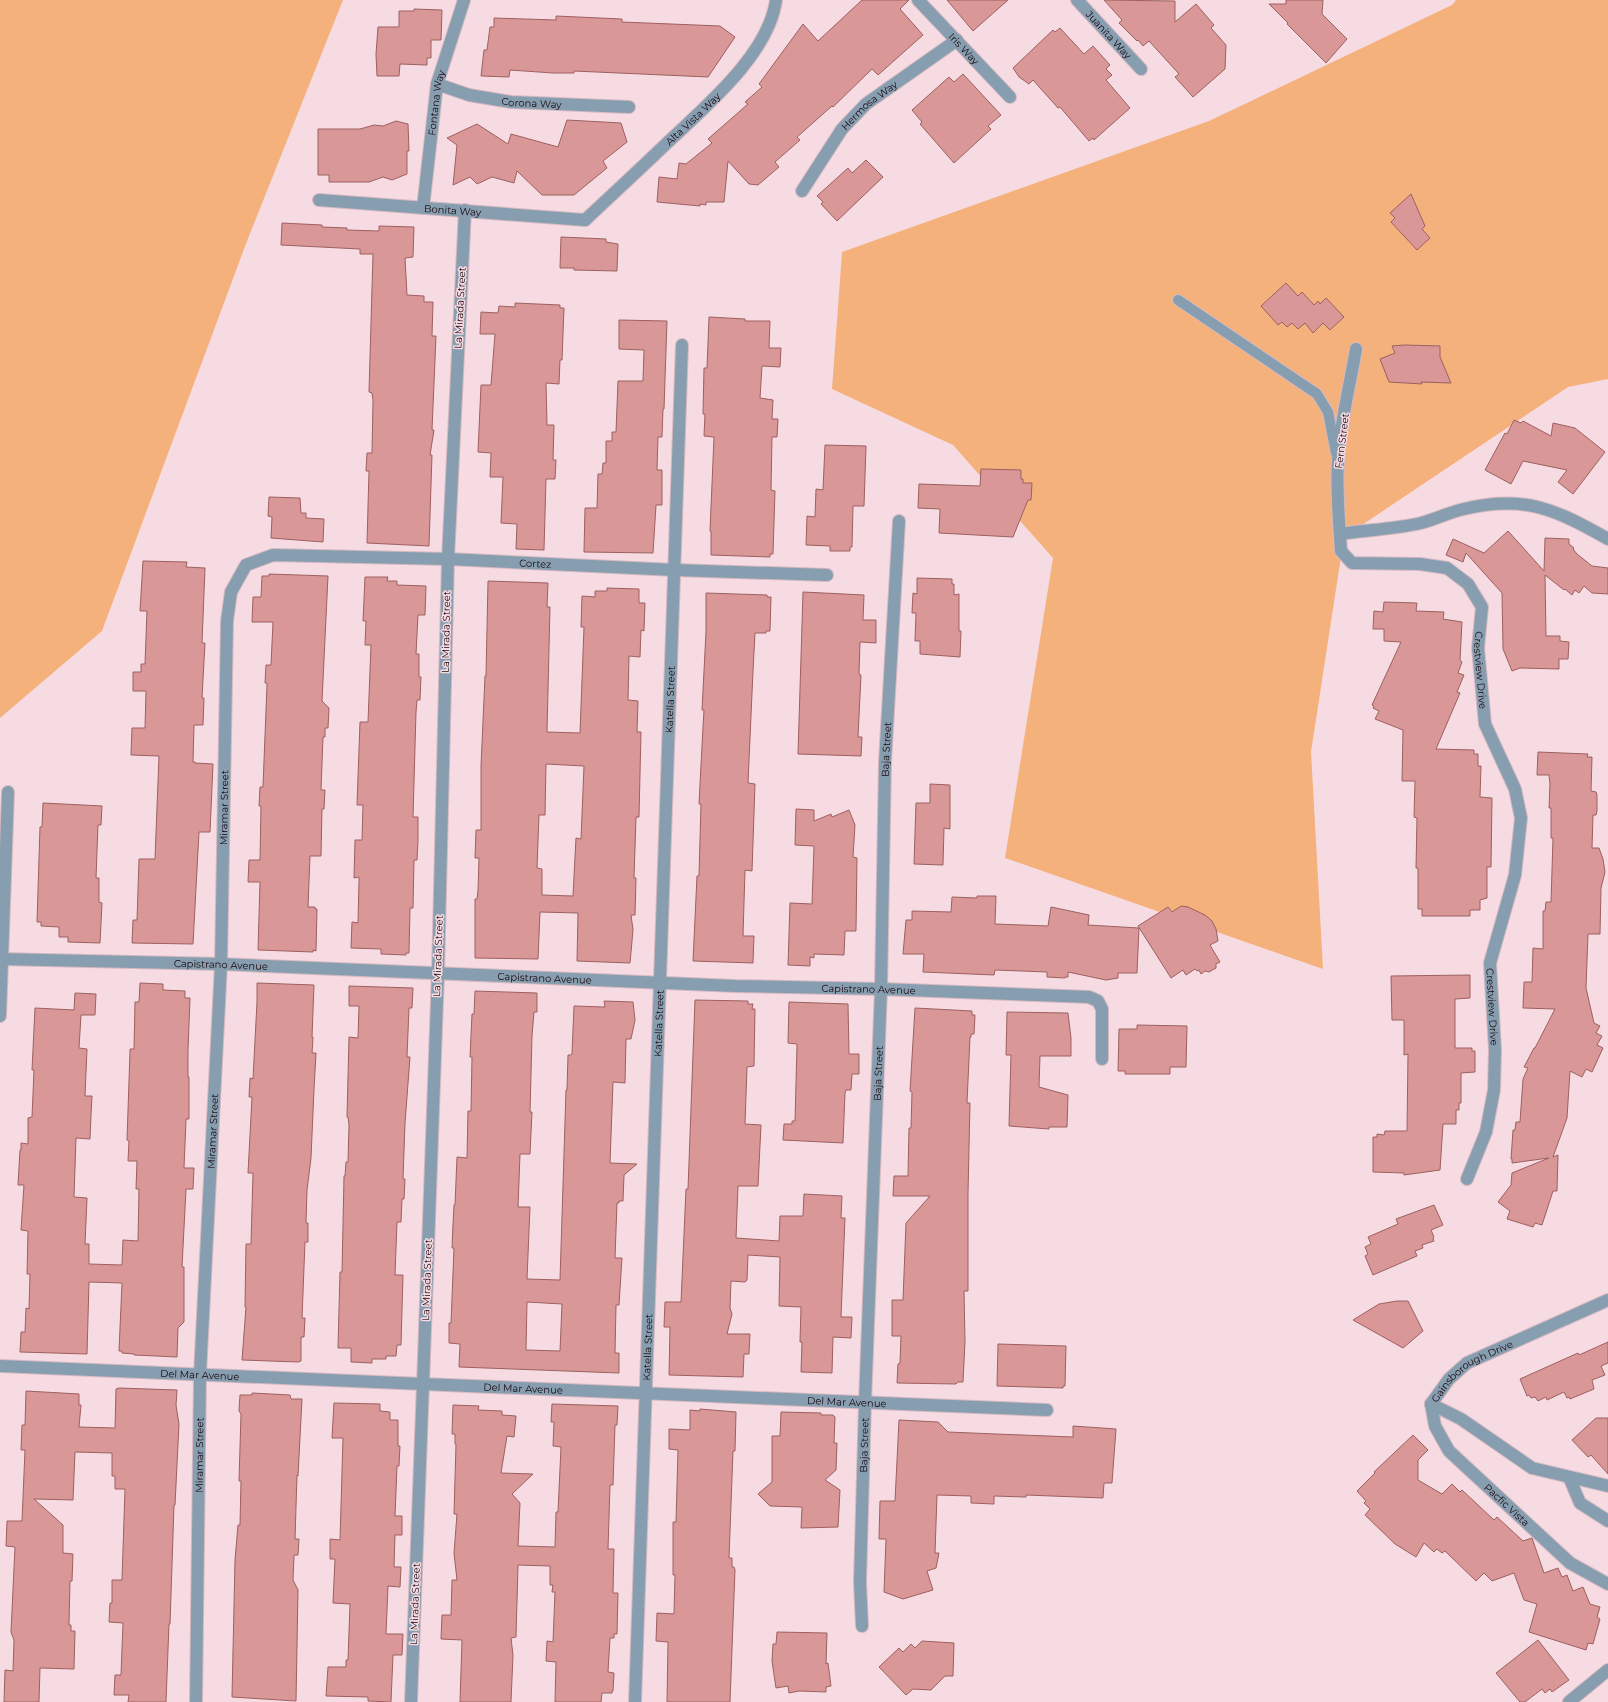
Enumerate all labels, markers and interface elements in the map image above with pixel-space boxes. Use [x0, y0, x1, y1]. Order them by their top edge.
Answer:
street label: Juanita Way [1083, 7, 1135, 62]
street label: Iris Way [946, 30, 983, 68]
street label: Fontana Way [425, 68, 448, 136]
street label: Hermosa Way [838, 77, 900, 133]
street label: Alta Vista Way [663, 89, 723, 148]
street label: Corona Way [500, 94, 563, 111]
street label: Bonita Way [424, 201, 482, 219]
street label: La Mirada Street [451, 267, 469, 349]
street label: Fern Street [1332, 413, 1352, 469]
street label: Cortez [519, 556, 552, 571]
street label: La Mirada Street [439, 591, 453, 673]
street label: Crestview Drive [1471, 631, 1490, 709]
street label: Katella Street [662, 666, 677, 733]
street label: Baja Street [878, 722, 894, 777]
street label: Miramar Street [217, 770, 231, 845]
street label: La Mirada Street [430, 915, 446, 997]
street label: Capistrano Avenue [174, 956, 268, 973]
street label: Crestview Drive [1484, 968, 1501, 1046]
street label: Capistrano Avenue [497, 969, 592, 986]
street label: Capistrano Avenue [821, 981, 916, 997]
street label: Katella Street [651, 990, 666, 1057]
street label: Baja Street [870, 1046, 885, 1101]
street label: Miramar Street [204, 1093, 221, 1169]
street label: La Mirada Street [419, 1239, 435, 1321]
street label: Katella Street [640, 1314, 655, 1381]
street label: Gainsborough Drive [1428, 1337, 1515, 1405]
street label: Del Mar Avenue [160, 1366, 240, 1383]
street label: Del Mar Avenue [483, 1380, 563, 1396]
street label: Del Mar Avenue [807, 1394, 887, 1410]
street label: Miramar Street [192, 1417, 206, 1493]
street label: Baja Street [857, 1417, 871, 1473]
street label: Pacfic Vista [1482, 1480, 1532, 1529]
street label: La Mirada Street [407, 1563, 423, 1645]

